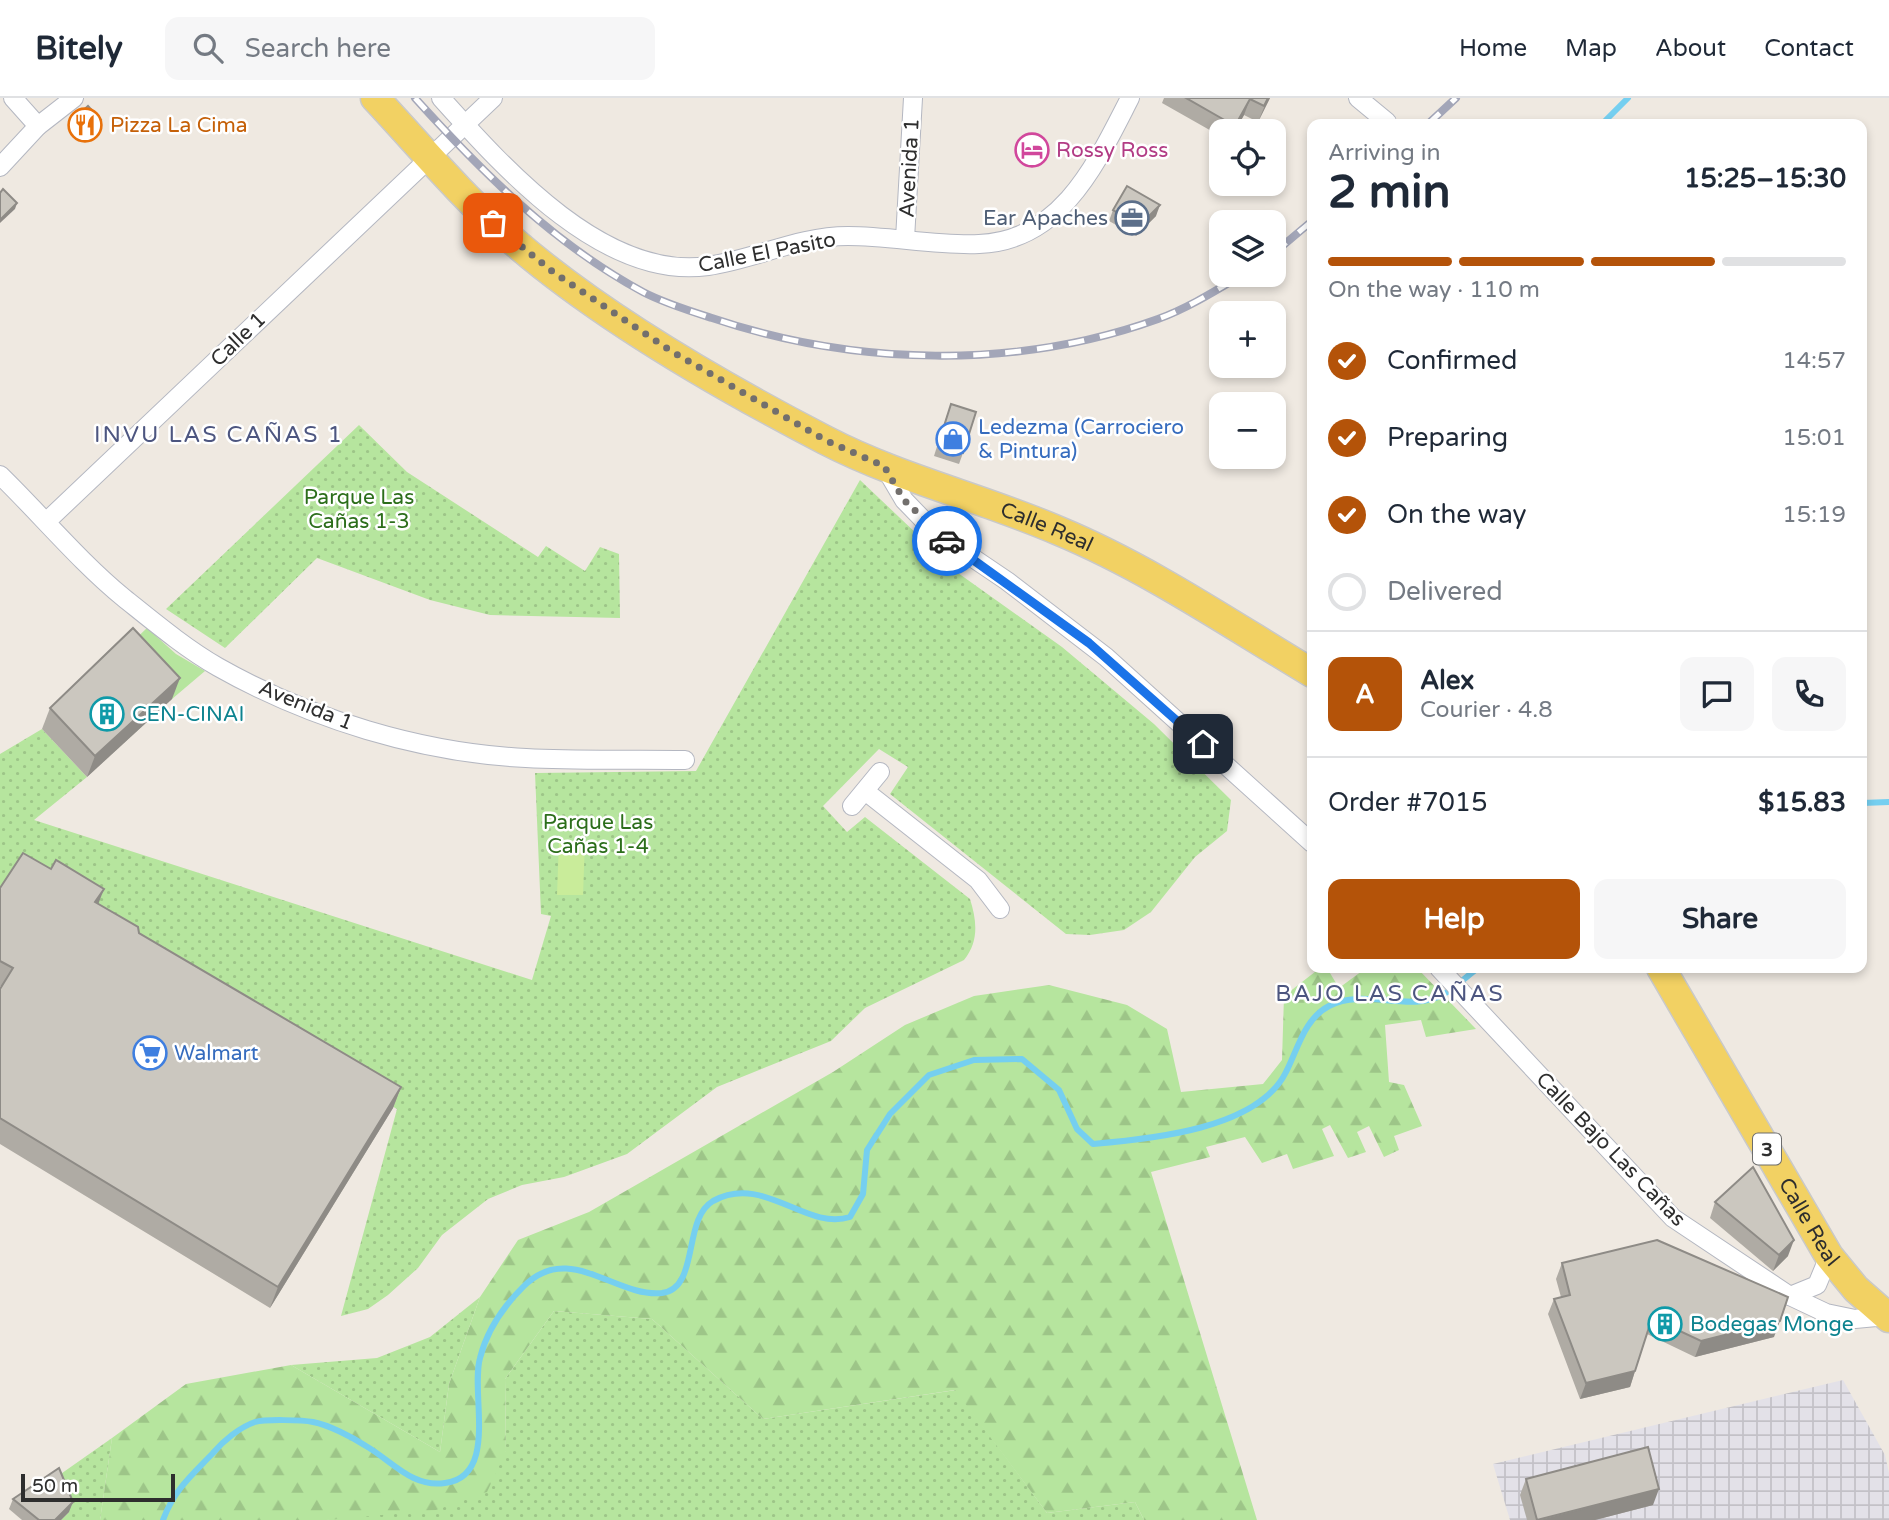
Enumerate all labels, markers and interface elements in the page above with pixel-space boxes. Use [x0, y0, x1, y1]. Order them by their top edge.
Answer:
search box [165, 17, 655, 80]
text: Bitely [35, 29, 123, 68]
icon: search [189, 29, 227, 67]
text: Search here [245, 33, 391, 64]
text: Home [1459, 34, 1527, 63]
text: Map [1565, 34, 1617, 63]
text: About [1655, 34, 1726, 63]
text: Contact [1764, 34, 1854, 63]
restaurant icon: Pizza La Cima [66, 106, 104, 144]
place label: Pizza La Cima [110, 113, 248, 138]
street label: Avenida 1 [894, 118, 925, 218]
map controls [1209, 119, 1286, 469]
button: locate [1209, 119, 1286, 196]
hotel icon: Rossy Ross [1013, 131, 1051, 169]
place label: Rossy Ross [1056, 138, 1168, 163]
text: Arriving in [1328, 139, 1441, 167]
text: 15:25–15:30 [1684, 163, 1846, 194]
text: 2 min [1328, 165, 1451, 220]
pin [463, 193, 523, 253]
office icon: Ear Apaches [1113, 199, 1151, 237]
icon: bag [474, 204, 512, 242]
place label: Ear Apaches [983, 206, 1108, 231]
button: layers [1209, 210, 1286, 287]
street label: Calle El Pasito [696, 227, 838, 278]
text: On the way · 110 m [1328, 276, 1540, 304]
button: + [1209, 301, 1286, 378]
street label: Calle 1 [205, 307, 271, 372]
icon: check [1328, 342, 1366, 380]
text: Confirmed [1387, 345, 1517, 376]
text: 14:57 [1782, 347, 1846, 375]
button: − [1209, 392, 1286, 469]
place label: Ledezma (Carrociero & Pintura) [978, 415, 1184, 464]
icon: check [1328, 419, 1366, 457]
shop icon: Ledezma (Carrociero & Pintura) [934, 420, 972, 458]
district label: INVU LAS CAÑAS 1 [94, 421, 344, 449]
text: Preparing [1387, 422, 1508, 453]
text: 15:01 [1782, 424, 1846, 452]
park label: Parque Las Cañas 1-3 [304, 485, 414, 534]
icon: check [1328, 496, 1366, 534]
street label: Calle Real [997, 497, 1097, 557]
text: On the way [1387, 499, 1527, 530]
text: 15:19 [1782, 501, 1846, 529]
courier [912, 506, 982, 576]
icon: car [928, 522, 966, 560]
text: Delivered [1387, 576, 1503, 607]
button: chat [1680, 657, 1754, 731]
button: phone [1772, 657, 1846, 731]
text: Alex [1420, 665, 1474, 696]
street label: Avenida 1 [255, 675, 357, 736]
text: A [1355, 679, 1375, 710]
building icon: CEN-CINAI [88, 695, 126, 733]
text: Courier · 4.8 [1420, 696, 1553, 724]
place label: CEN-CINAI [132, 702, 245, 727]
pin [1173, 714, 1233, 774]
icon: home [1184, 725, 1222, 763]
text: Order #7015 [1328, 787, 1488, 818]
text: $15.83 [1758, 787, 1846, 818]
park label: Parque Las Cañas 1-4 [543, 810, 653, 859]
button: Help [1328, 879, 1580, 959]
button: Share [1594, 879, 1846, 959]
district label: BAJO LAS CAÑAS [1275, 980, 1505, 1008]
supermarket icon: Walmart [131, 1034, 169, 1072]
place label: Walmart [174, 1041, 259, 1066]
street label: Calle Bajo Las Cañas [1531, 1067, 1691, 1232]
road number: 3 [1753, 1134, 1781, 1164]
street label: Calle Real [1773, 1174, 1844, 1272]
building icon: Bodegas Monge [1646, 1305, 1684, 1343]
place label: Bodegas Monge [1690, 1312, 1854, 1337]
scale bar [21, 1471, 175, 1503]
text: 50 m [32, 1475, 78, 1497]

